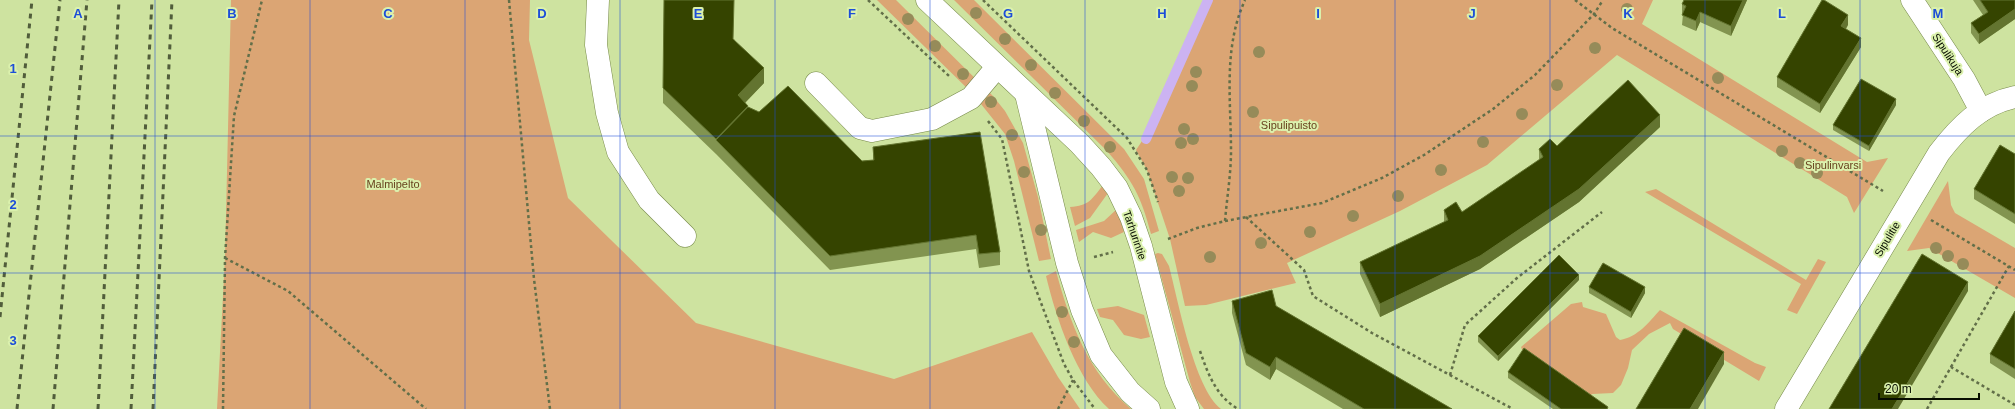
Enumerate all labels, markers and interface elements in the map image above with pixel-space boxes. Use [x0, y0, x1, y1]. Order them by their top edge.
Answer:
text: A [73, 6, 83, 21]
text: B [227, 6, 237, 21]
text: C [383, 6, 393, 21]
text: D [537, 6, 547, 21]
text: E [694, 6, 703, 21]
text: F [848, 6, 856, 21]
text: G [1003, 6, 1013, 21]
text: H [1157, 6, 1167, 21]
text: I [1316, 6, 1320, 21]
text: J [1468, 6, 1476, 21]
text: K [1623, 6, 1633, 21]
text: L [1778, 6, 1786, 21]
text: M [1933, 6, 1943, 21]
street label: Sipulikuja [1930, 31, 1966, 78]
text: 1 [9, 61, 17, 76]
park label: Sipulipuisto [1261, 119, 1317, 131]
park label: Sipulinvarsi [1805, 159, 1861, 171]
park label: Malmipelto [366, 178, 420, 190]
text: 2 [9, 197, 17, 212]
street label: Tarhurintie [1121, 209, 1149, 261]
street label: Sipulitie [1872, 219, 1902, 259]
text: 3 [9, 333, 17, 348]
scale bar [1879, 375, 1979, 401]
text: 20 m [1885, 382, 1912, 396]

